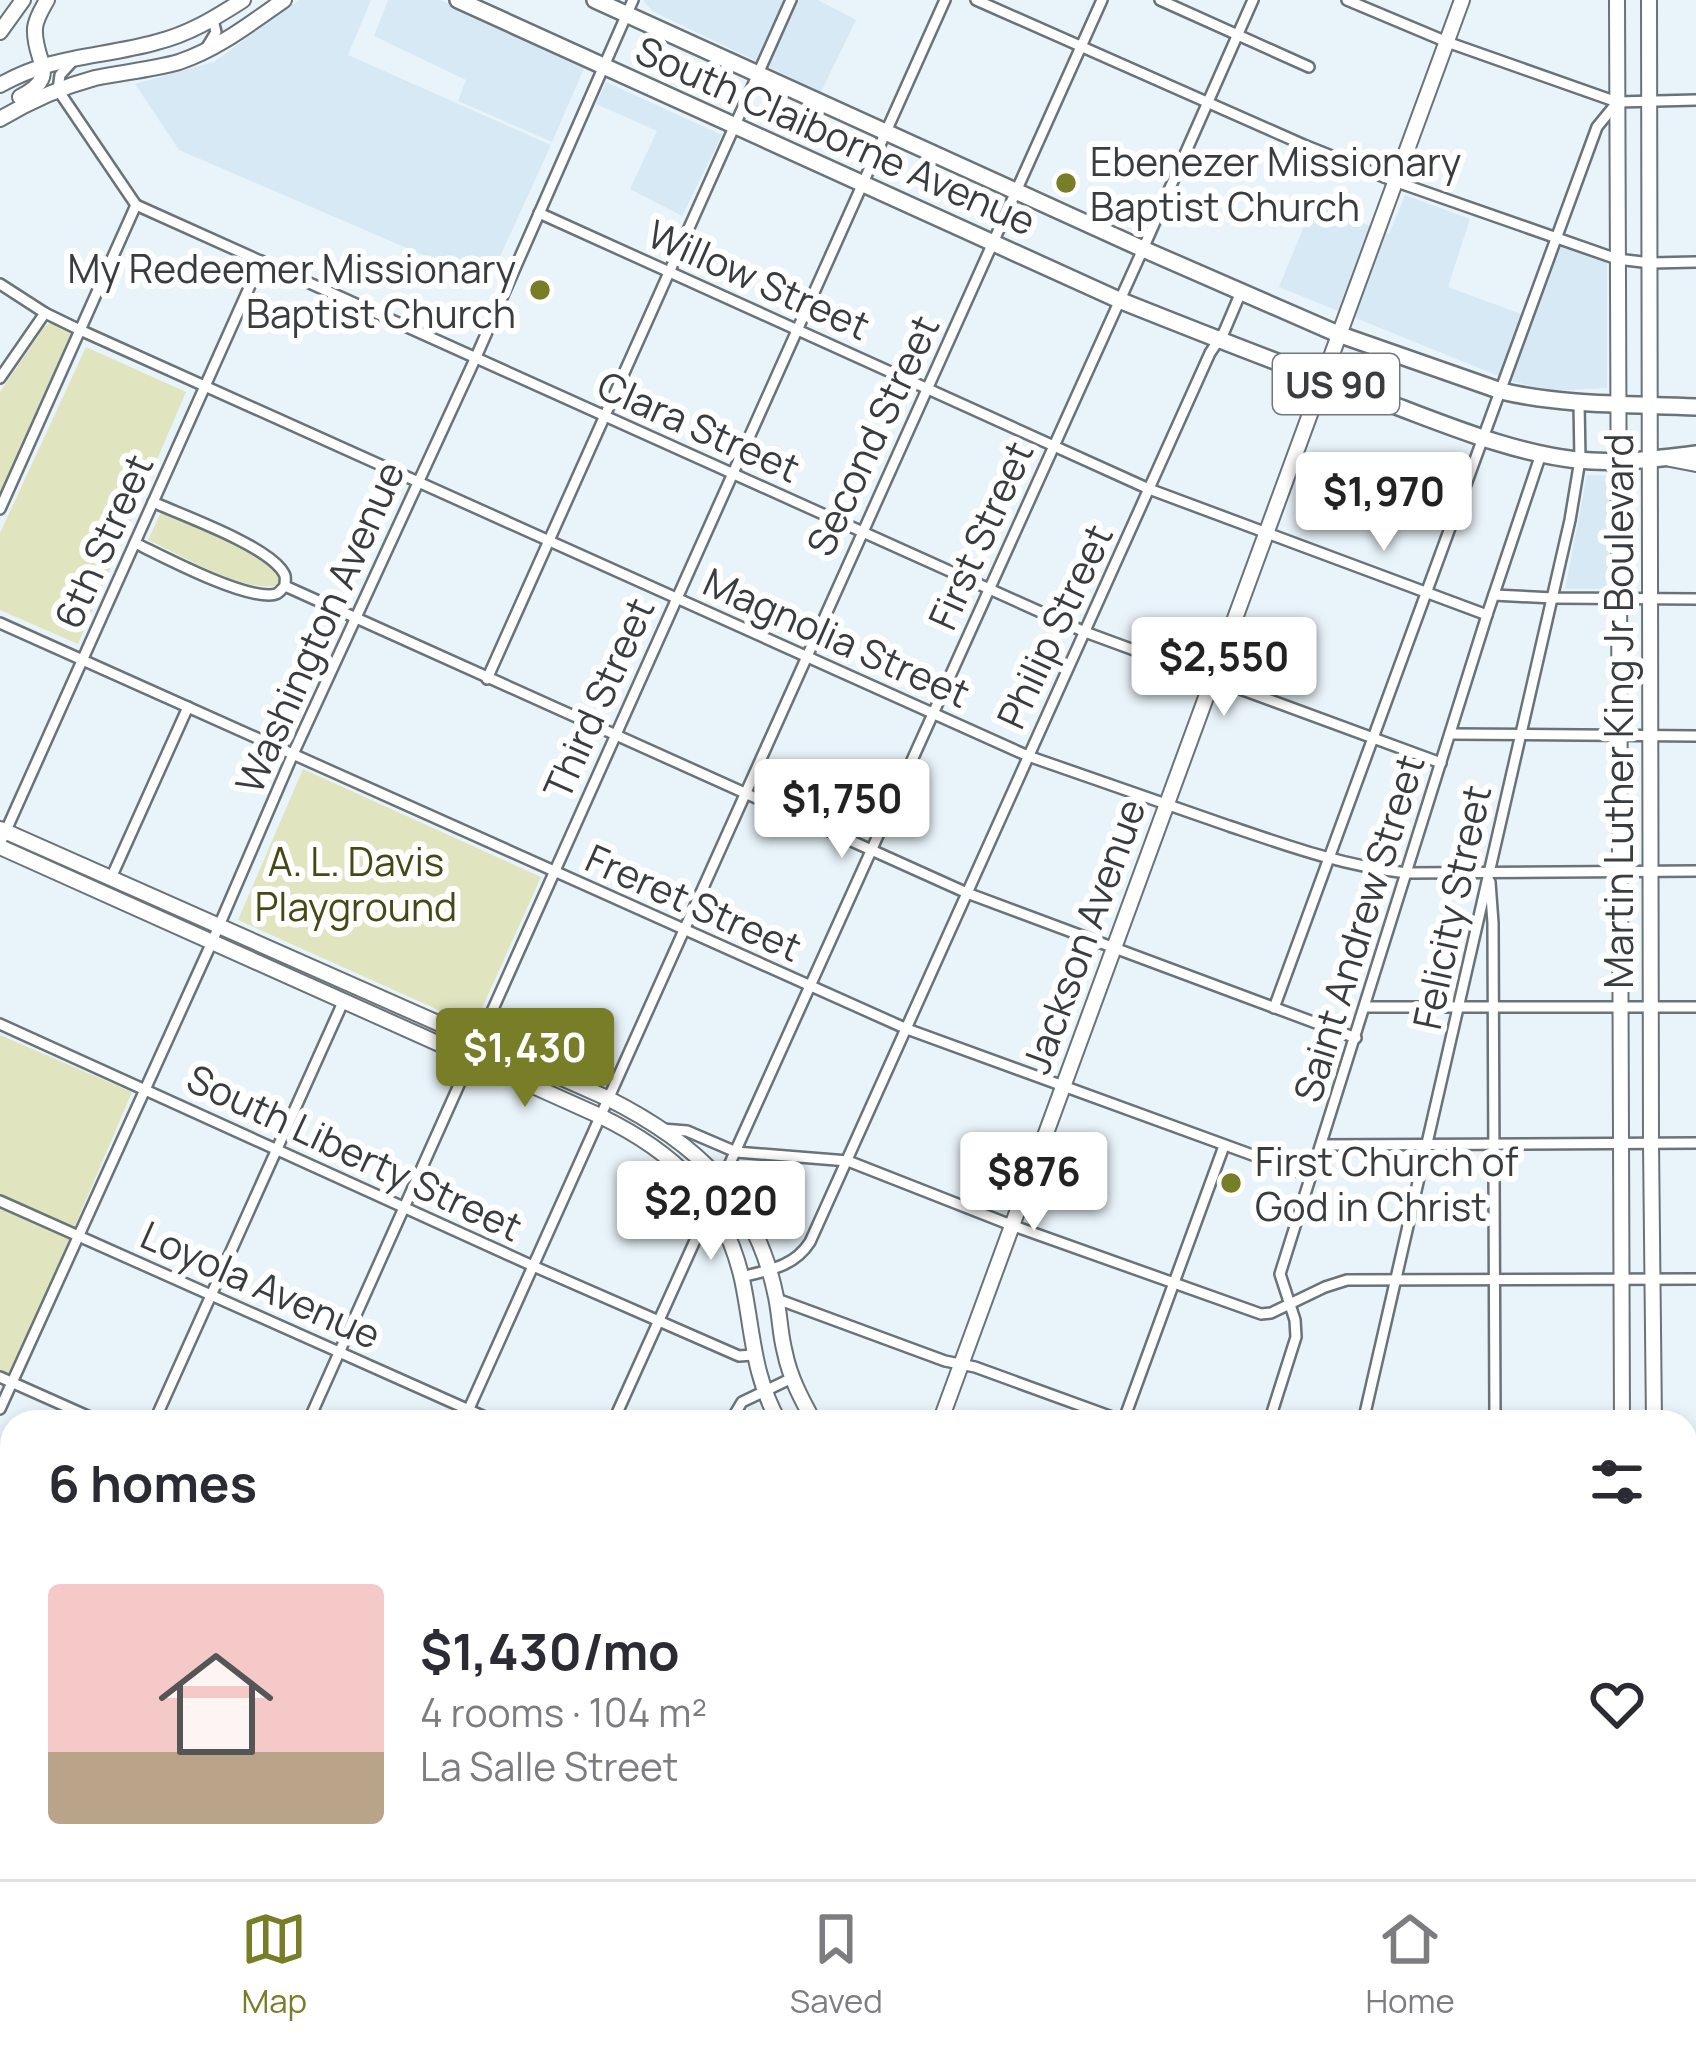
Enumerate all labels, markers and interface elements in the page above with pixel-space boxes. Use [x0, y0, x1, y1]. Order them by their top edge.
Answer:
street label: South Claiborne Avenue [628, 22, 1044, 248]
place label: Ebenezer Missionary Baptist Church [1090, 134, 1461, 233]
marker: Ebenezer Missionary Baptist Church [1053, 170, 1079, 196]
street label: Willow Street [639, 206, 879, 352]
place label: My Redeemer Missionary Baptist Church [68, 241, 516, 340]
marker: My Redeemer Missionary Baptist Church [527, 277, 553, 303]
street label: Second Street [793, 306, 951, 564]
road number: US 90 [1273, 354, 1399, 414]
street label: Clara Street [589, 357, 809, 495]
street label: First Street [915, 432, 1045, 638]
street label: Martin Luther King Jr Boulevard [1591, 433, 1645, 989]
street label: 6th Street [41, 445, 165, 637]
pin: $1,970 [1286, 452, 1482, 554]
street label: Washington Avenue [222, 453, 416, 801]
text: $1,970 [1323, 464, 1445, 518]
street label: Philip Street [983, 515, 1125, 737]
street label: Magnolia Street [695, 554, 979, 720]
street label: Third Street [530, 589, 666, 807]
pin: $2,550 [1126, 617, 1322, 719]
text: $2,550 [1159, 629, 1289, 683]
street label: Saint Andrew Street [1280, 748, 1436, 1108]
pin: $1,750 [744, 759, 940, 861]
text: $1,750 [781, 771, 903, 825]
street label: Felicity Street [1399, 780, 1503, 1034]
street label: Jackson Avenue [1008, 791, 1158, 1081]
street label: Freret Street [578, 830, 810, 974]
park label: A. L. Davis Playground [255, 834, 457, 933]
pin: $1,430 [427, 1008, 623, 1110]
text: $1,430 [463, 1020, 587, 1074]
street label: South Liberty Street [179, 1051, 531, 1253]
pin: $876 [963, 1132, 1105, 1234]
place label: First Church of God in Christ [1255, 1134, 1518, 1233]
text: $876 [987, 1144, 1081, 1198]
pin: $2,020 [613, 1161, 809, 1263]
marker: First Church of God in Christ [1218, 1170, 1244, 1196]
text: $2,020 [644, 1173, 778, 1227]
street label: Loyola Avenue [133, 1207, 389, 1361]
text: 6 homes [48, 1448, 257, 1517]
icon: filters [1584, 1449, 1650, 1515]
text: $1,430/mo [420, 1616, 680, 1685]
icon: home [144, 1632, 288, 1776]
icon: heart [1584, 1671, 1650, 1737]
text: 4 rooms · 104 m² [420, 1685, 707, 1739]
text: La Salle Street [420, 1739, 678, 1793]
tab: Map [241, 1906, 307, 2023]
tab: Saved [790, 1906, 883, 2023]
tab: Home [1365, 1906, 1455, 2023]

